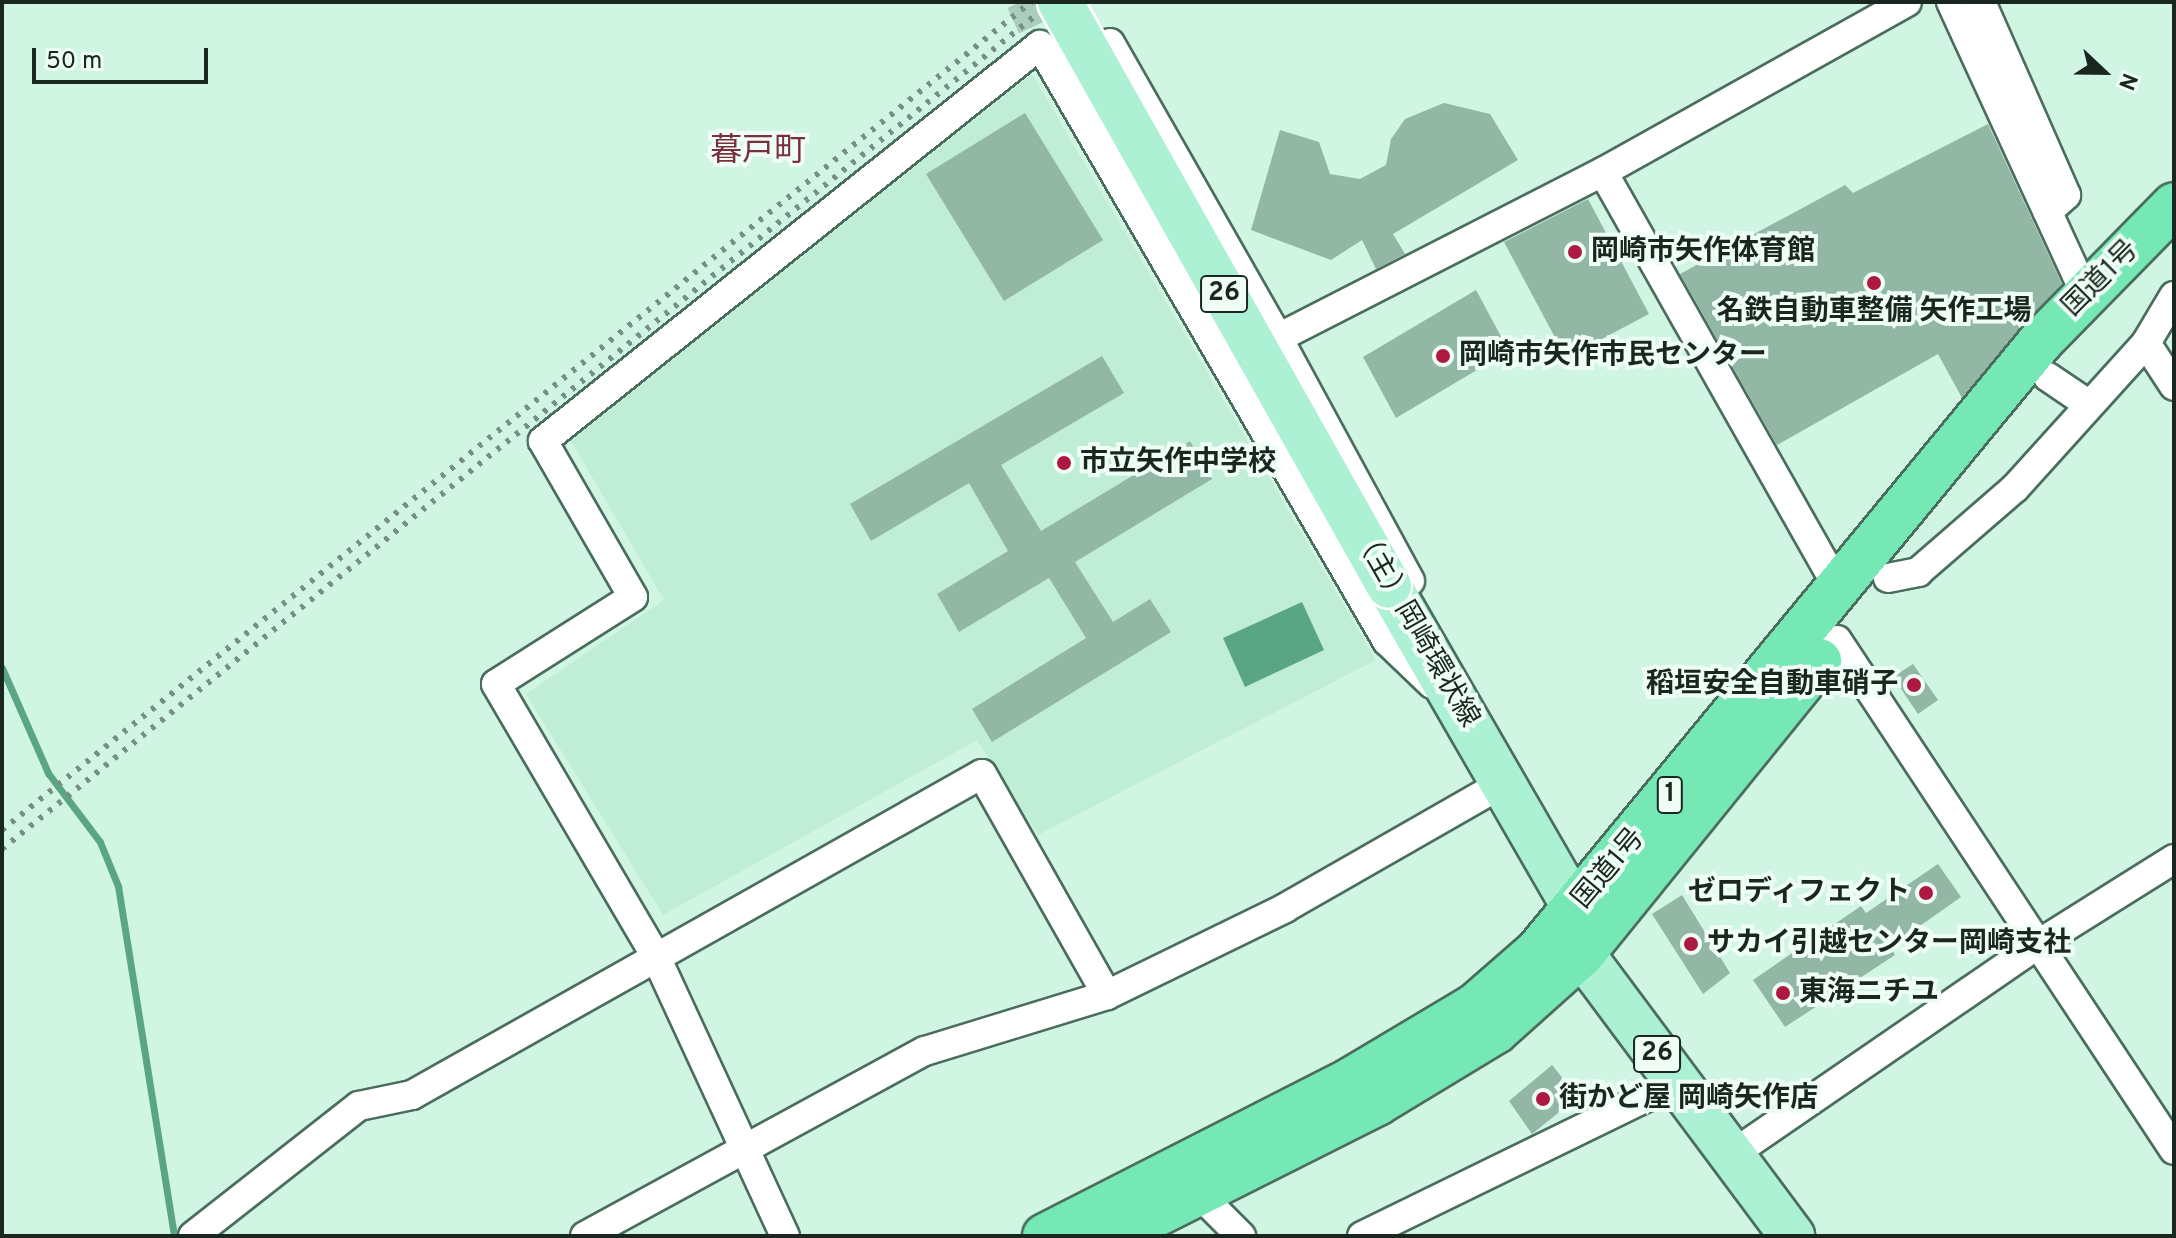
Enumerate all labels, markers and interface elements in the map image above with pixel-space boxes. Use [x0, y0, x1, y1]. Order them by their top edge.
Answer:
scale bar [36, 32, 212, 82]
north arrow [2064, 32, 2144, 112]
text: 50 m [46, 47, 102, 77]
text: N [2111, 69, 2142, 94]
district label: 暮戸町 [710, 133, 806, 171]
street label: 国道1号 [2056, 234, 2146, 324]
place label: 岡崎市矢作体育館 [1591, 235, 1815, 269]
marker: 岡崎市矢作体育館 [1566, 243, 1584, 261]
road number: 26 [1200, 272, 1248, 316]
marker: 名鉄自動車整備 矢作工場 [1865, 274, 1883, 292]
place label: 名鉄自動車整備 矢作工場 [1717, 295, 2031, 329]
place label: 岡崎市矢作市民センター [1459, 339, 1767, 373]
marker: 岡崎市矢作市民センター [1434, 347, 1452, 365]
place label: 市立矢作中学校 [1080, 446, 1276, 480]
marker: 市立矢作中学校 [1055, 454, 1073, 472]
street label: （主）岡崎環状線 [1344, 523, 1486, 733]
place label: 稻垣安全自動車硝子 [1646, 668, 1898, 702]
marker: 稻垣安全自動車硝子 [1905, 676, 1923, 694]
road number: 1 [1656, 773, 1684, 817]
street label: 国道1号 [1566, 822, 1652, 916]
place label: ゼロディフェクト [1686, 876, 1910, 910]
marker: ゼロディフェクト [1917, 884, 1935, 902]
place label: サカイ引越センター岡崎支社 [1707, 927, 2071, 961]
marker: サカイ引越センター岡崎支社 [1682, 935, 1700, 953]
place label: 東海ニチユ [1799, 976, 1939, 1010]
marker: 東海ニチユ [1774, 984, 1792, 1002]
road number: 26 [1633, 1032, 1681, 1076]
place label: 街かど屋 岡崎矢作店 [1559, 1082, 1818, 1116]
marker: 街かど屋 岡崎矢作店 [1534, 1090, 1552, 1108]

